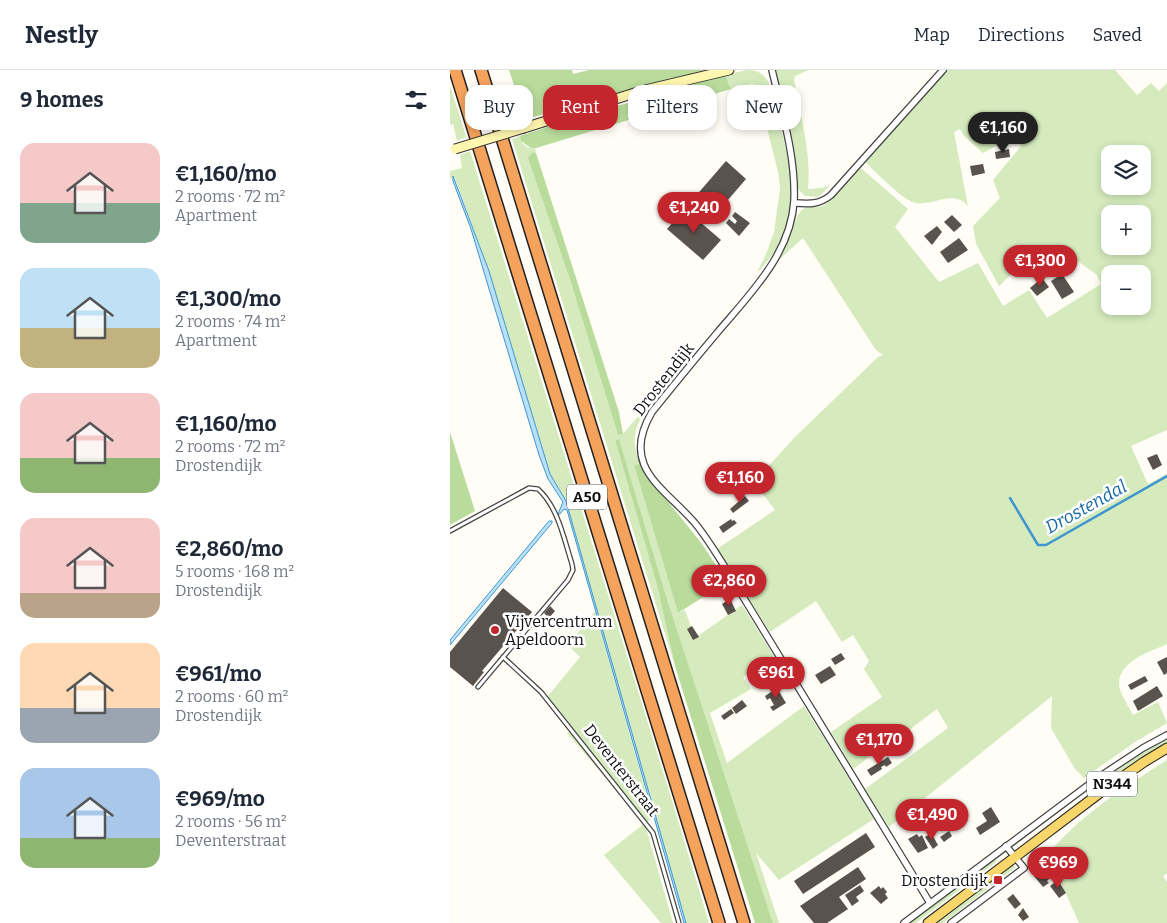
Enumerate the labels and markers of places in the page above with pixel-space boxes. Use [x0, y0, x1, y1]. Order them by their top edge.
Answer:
pin: €1,160 [962, 112, 1044, 154]
pin: €1,240 [653, 191, 735, 234]
pin: €1,300 [999, 244, 1081, 287]
pin: €1,160 [699, 462, 781, 504]
pin: €2,860 [688, 564, 770, 607]
place label: Vijvercentrum Apeldoorn [505, 612, 612, 649]
marker: Vijvercentrum Apeldoorn [489, 624, 501, 636]
pin: €961 [746, 656, 806, 699]
pin: €1,170 [838, 724, 920, 766]
pin: €1,490 [891, 798, 973, 841]
pin: €969 [1028, 846, 1088, 889]
place label: Drostendijk [901, 871, 988, 890]
marker: Drostendijk [992, 874, 1004, 886]

